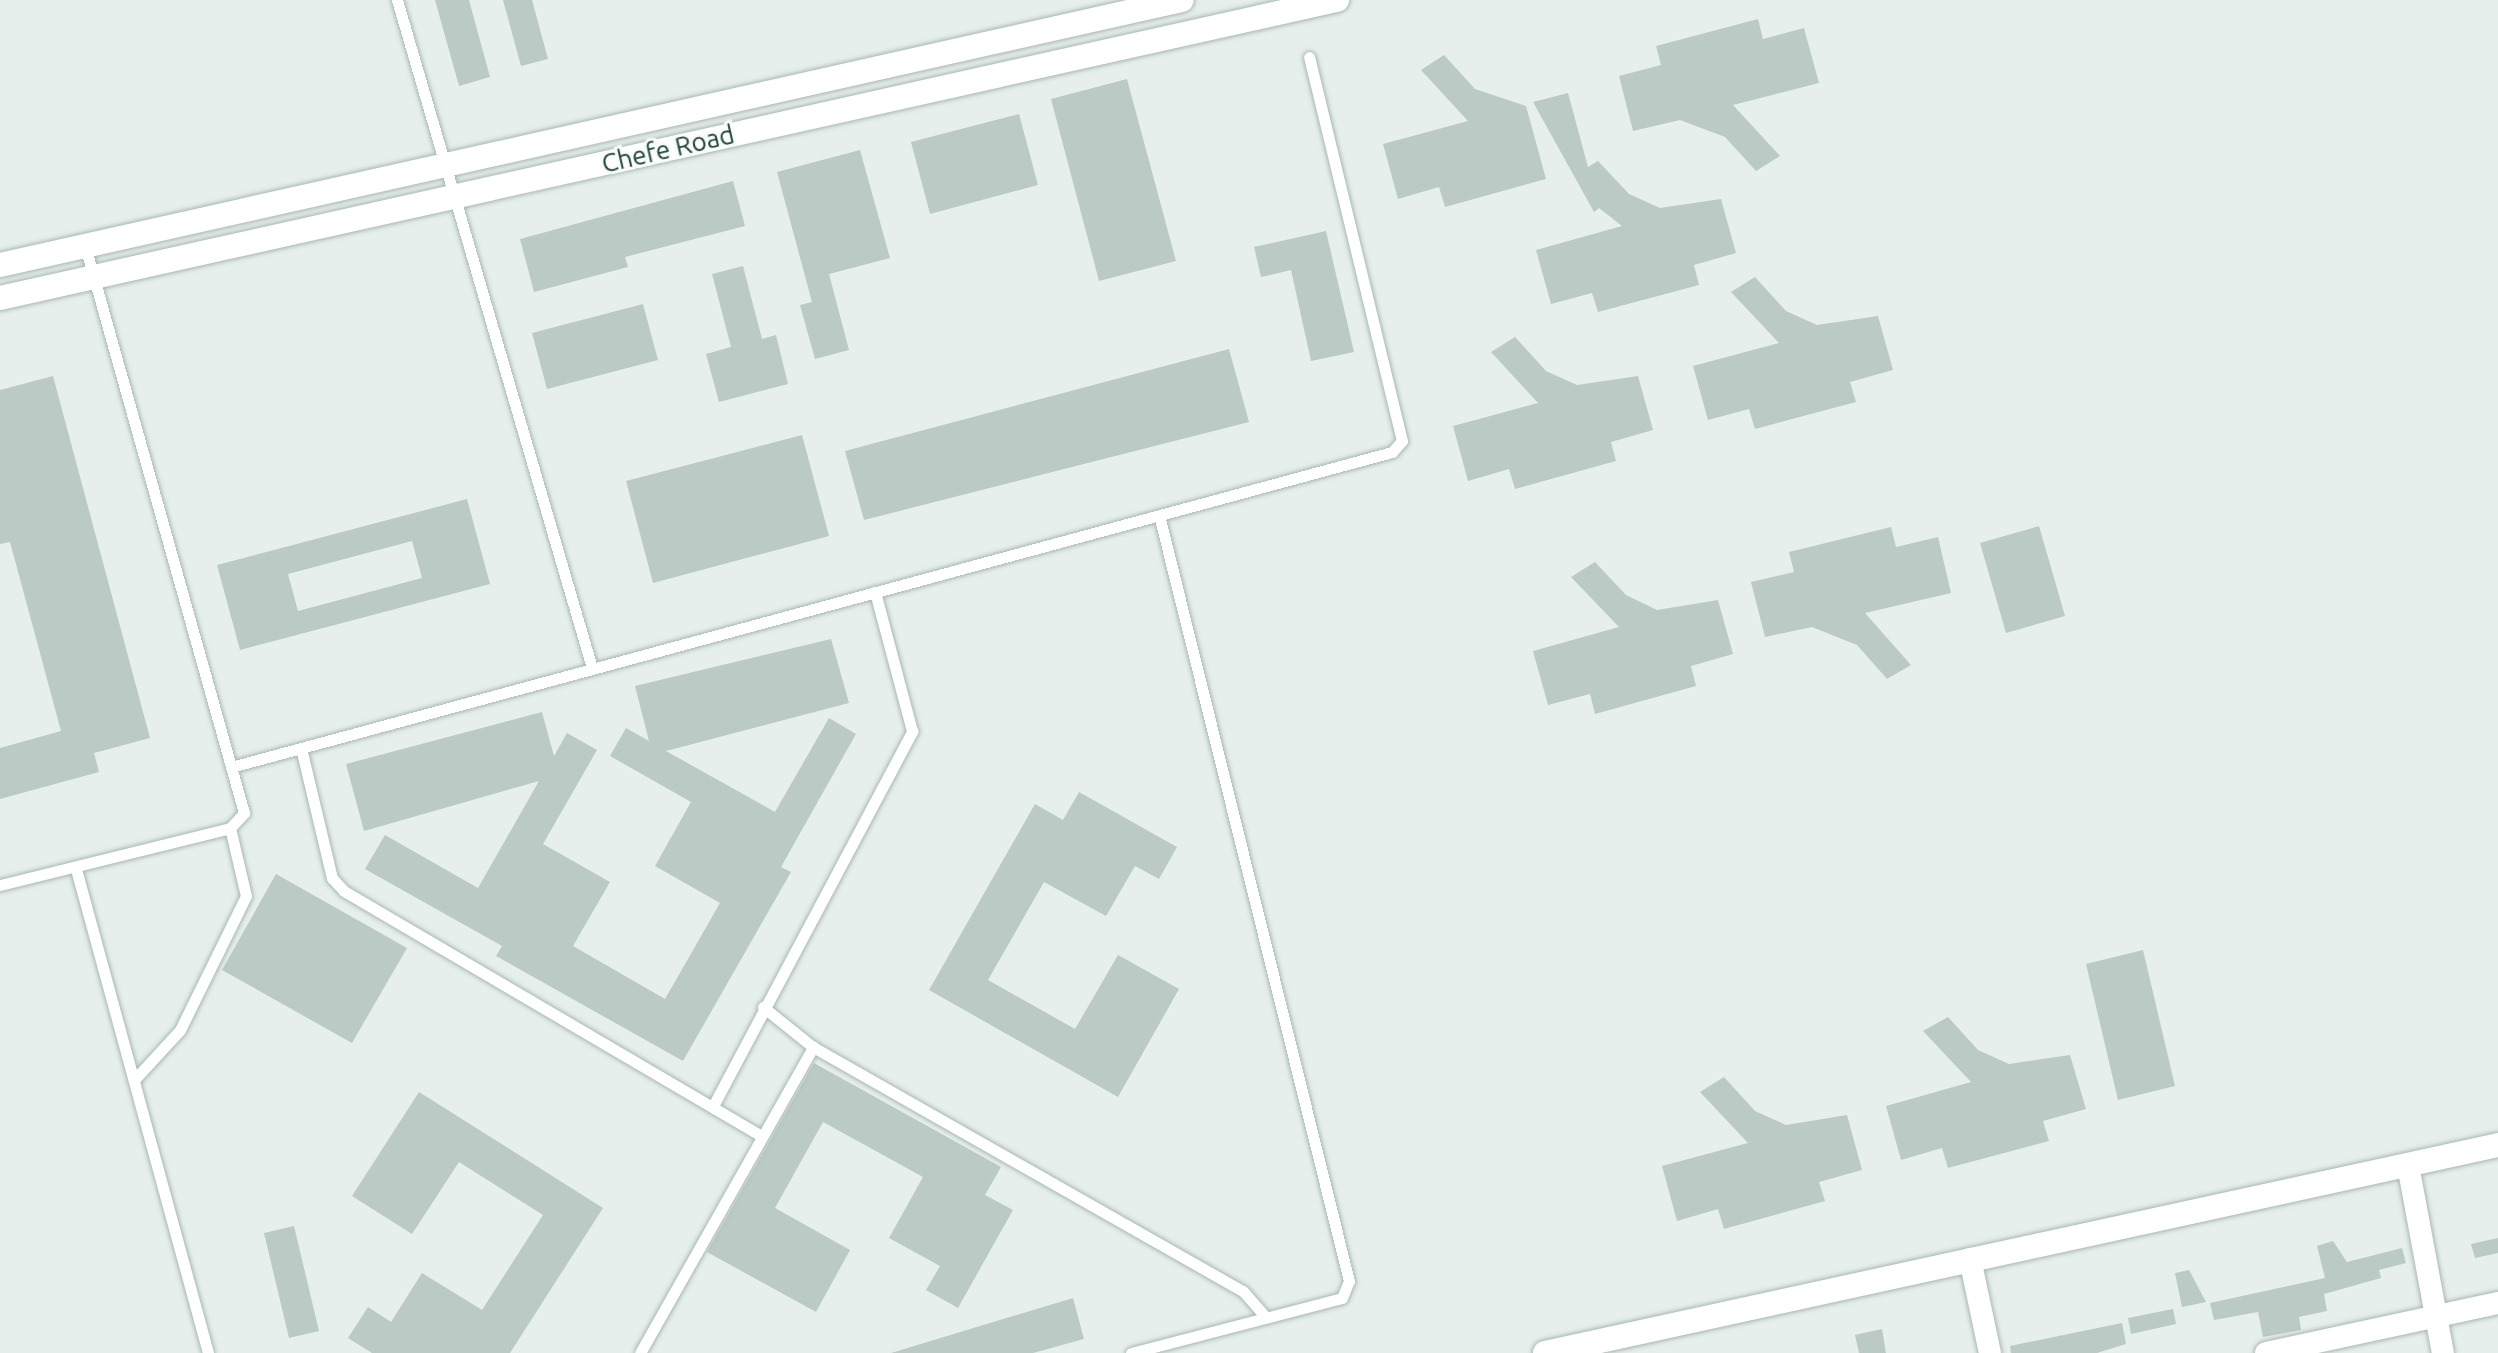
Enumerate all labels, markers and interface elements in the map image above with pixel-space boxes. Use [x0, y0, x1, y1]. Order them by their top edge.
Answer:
street label: Chefe Road [599, 119, 737, 179]

